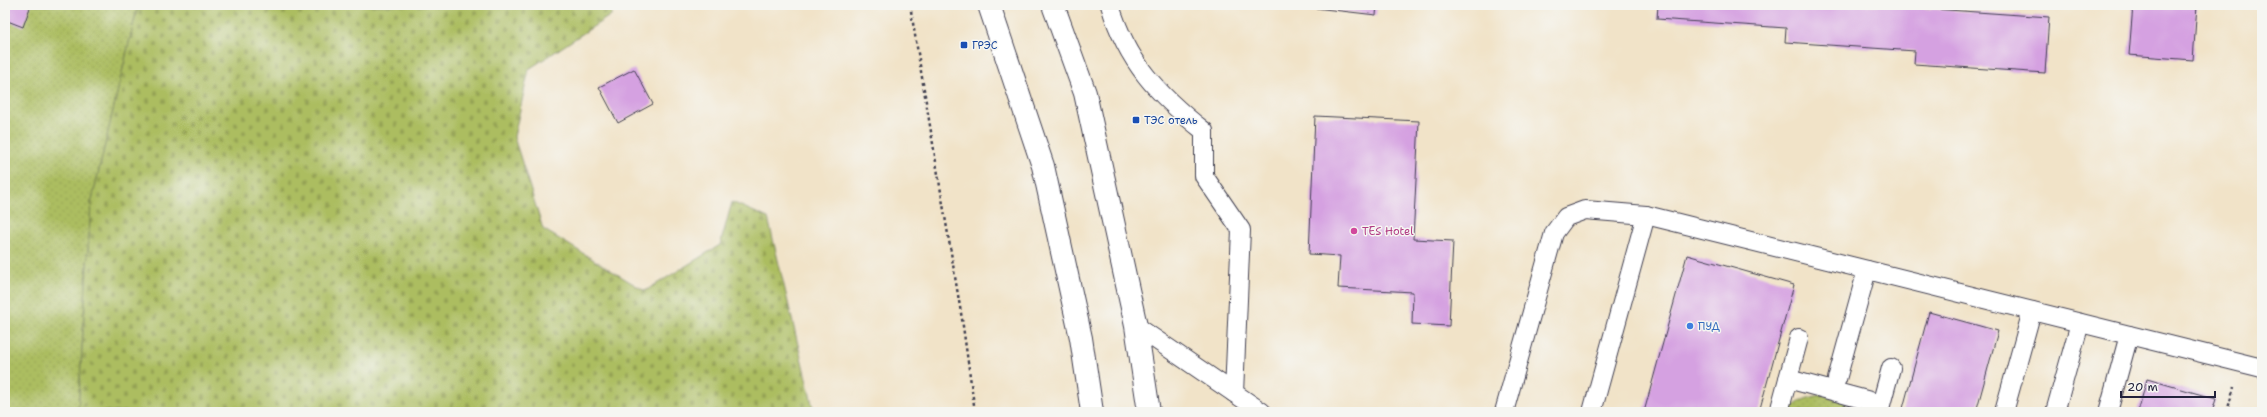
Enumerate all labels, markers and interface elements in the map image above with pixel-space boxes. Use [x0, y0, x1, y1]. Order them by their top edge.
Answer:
place label: ГРЭС [972, 38, 998, 53]
marker: ГРЭС [959, 40, 969, 50]
place label: ТЭС отель [1144, 113, 1198, 128]
marker: ТЭС отель [1131, 115, 1141, 125]
place label: TES Hotel [1362, 224, 1414, 239]
marker: TES Hotel [1349, 226, 1359, 236]
place label: ПУД [1698, 319, 1721, 334]
marker: ПУД [1685, 321, 1695, 331]
scale bar [2121, 373, 2215, 399]
text: 20 m [2127, 379, 2158, 395]

